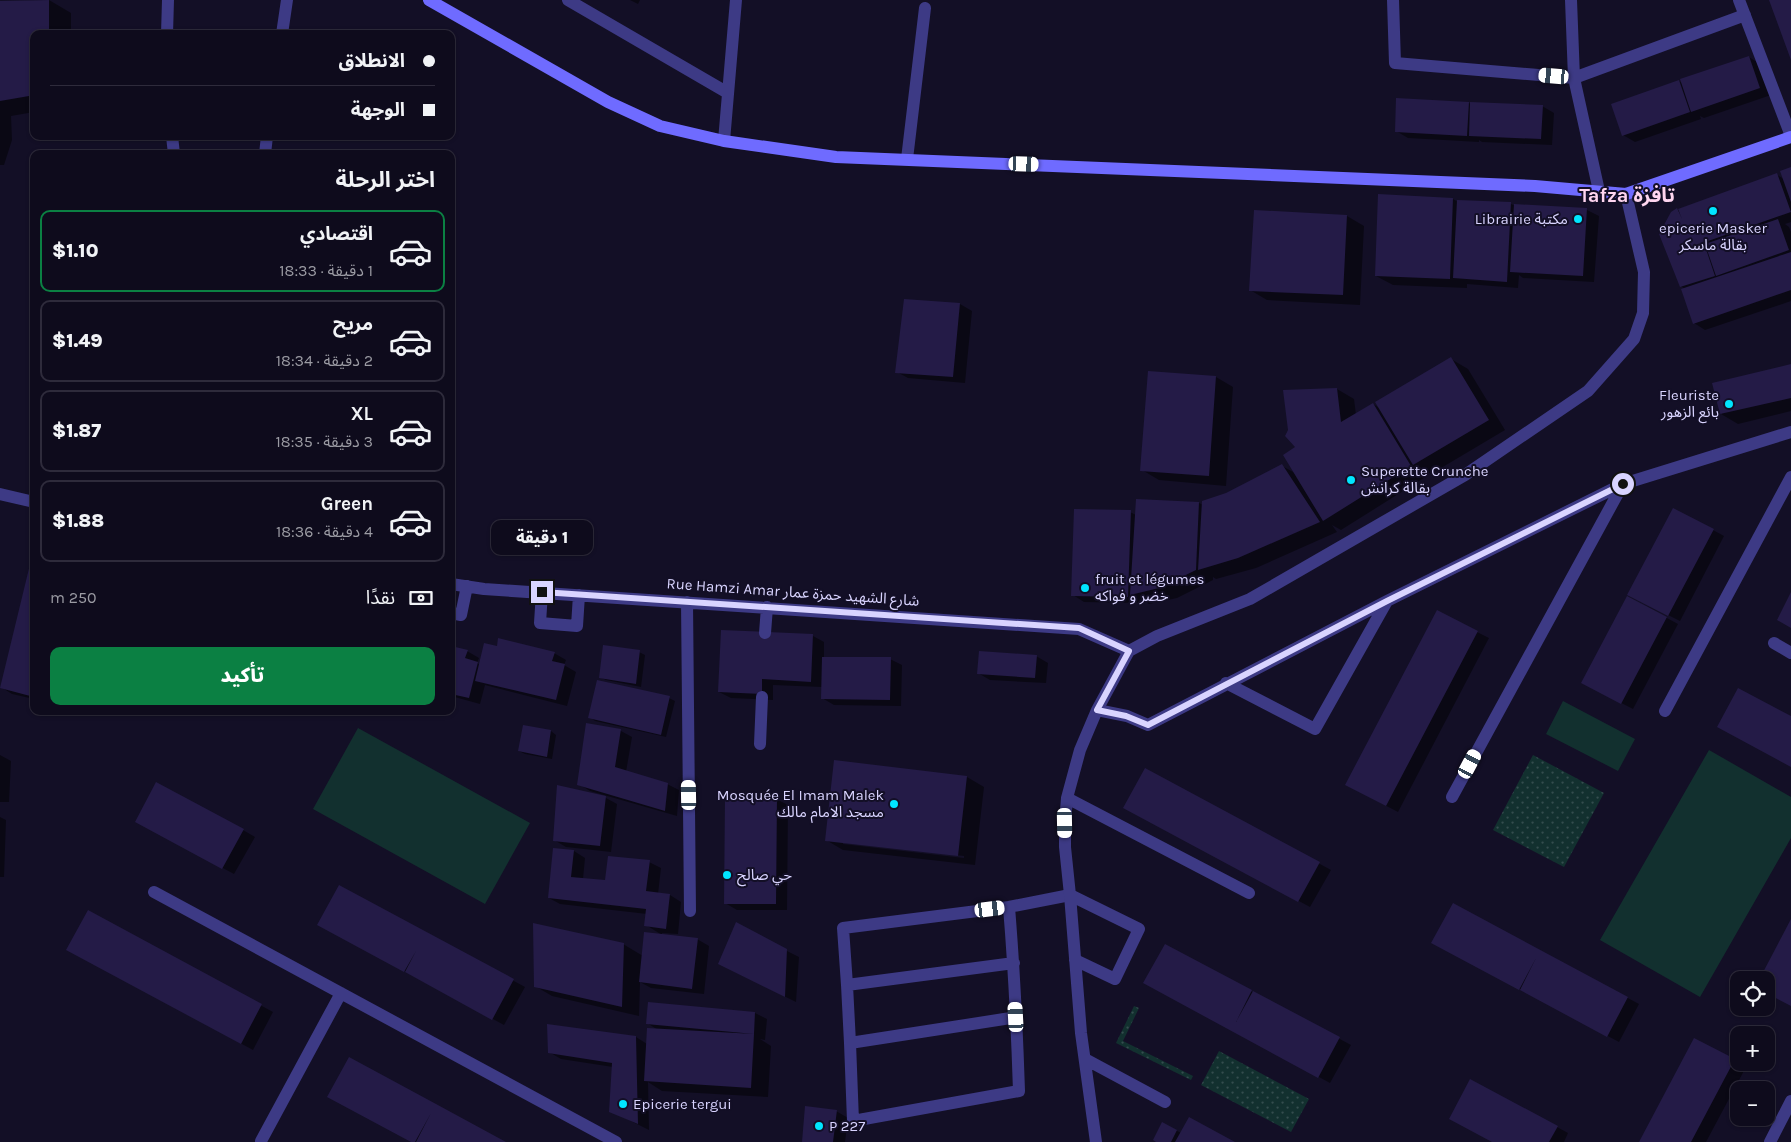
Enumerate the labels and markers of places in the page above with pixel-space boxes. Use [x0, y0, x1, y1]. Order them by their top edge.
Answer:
marker: epicerie Masker بقالة ماسكر [1707, 205, 1719, 217]
place label: Librairie مكتبة [1475, 210, 1568, 228]
marker: Librairie مكتبة [1572, 213, 1584, 225]
place label: epicerie Masker بقالة ماسكر [1659, 219, 1768, 254]
place label: Fleuriste بائع الزهور [1659, 386, 1719, 424]
marker: Fleuriste بائع الزهور [1723, 398, 1735, 410]
place label: Superette Crunche بقالة كرانش [1361, 462, 1489, 497]
marker: Superette Crunche بقالة كرانش [1345, 474, 1357, 486]
place label: fruit et légumes خضر و فواكه [1095, 570, 1204, 605]
marker: fruit et légumes خضر و فواكه [1079, 582, 1091, 594]
place label: Mosquée El Imam Malek مسجد الامام مالك [717, 786, 884, 823]
marker: Mosquée El Imam Malek مسجد الامام مالك [888, 798, 900, 810]
place label: حي صالح [737, 866, 792, 887]
marker: حي صالح [721, 869, 733, 881]
place label: Epicerie tergui [633, 1095, 732, 1113]
marker: Epicerie tergui [617, 1098, 629, 1110]
place label: P 227 [829, 1117, 865, 1135]
marker: P 227 [813, 1120, 825, 1132]

